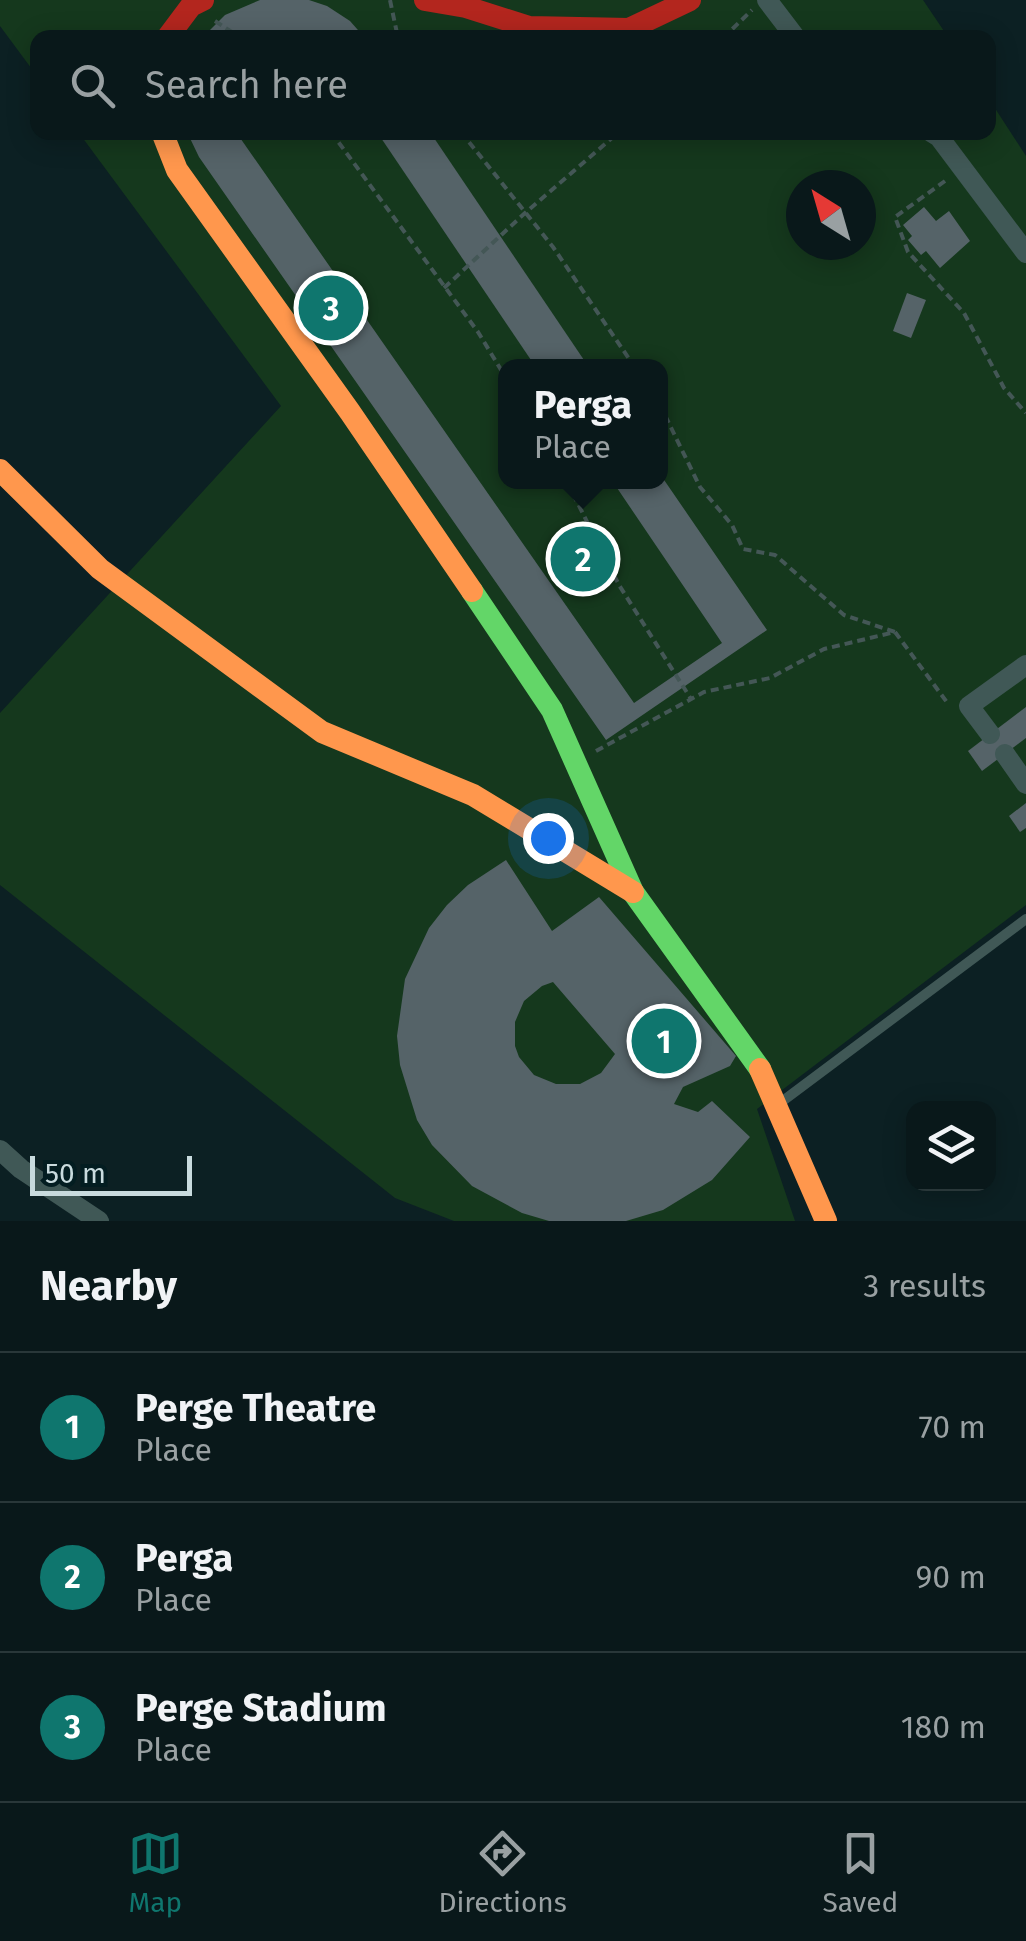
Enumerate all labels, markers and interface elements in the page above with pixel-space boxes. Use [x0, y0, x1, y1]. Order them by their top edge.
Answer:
search box [30, 30, 996, 140]
icon: search [65, 58, 120, 113]
text: Search here [145, 62, 348, 108]
north arrow [786, 170, 876, 260]
pin: 3 [298, 270, 364, 346]
popup [498, 359, 668, 489]
text: Perga [534, 382, 632, 428]
text: Place [534, 428, 611, 466]
pin: 2 [550, 522, 616, 596]
your location [523, 813, 574, 864]
pin: 1 [632, 1004, 696, 1078]
map controls [906, 1101, 996, 1191]
button: layers [906, 1101, 996, 1191]
scale bar [30, 1151, 192, 1196]
text: 50 m [45, 1157, 106, 1190]
text: Nearby [40, 1261, 177, 1311]
text: 3 results [863, 1267, 986, 1305]
text: Perge Theatre [135, 1385, 376, 1431]
text: 1 [65, 1408, 80, 1446]
text: 70 m [918, 1408, 986, 1446]
text: Place [135, 1431, 212, 1469]
text: Perga [135, 1535, 233, 1581]
text: 2 [64, 1558, 81, 1596]
text: 90 m [915, 1558, 986, 1596]
text: Place [135, 1581, 212, 1619]
text: Perge Stadium [135, 1685, 387, 1731]
text: 3 [64, 1708, 81, 1746]
text: 180 m [901, 1708, 986, 1746]
text: Place [135, 1731, 212, 1769]
tab: Map [128, 1826, 183, 1919]
tab: Directions [438, 1826, 567, 1919]
tab: Saved [822, 1826, 898, 1919]

